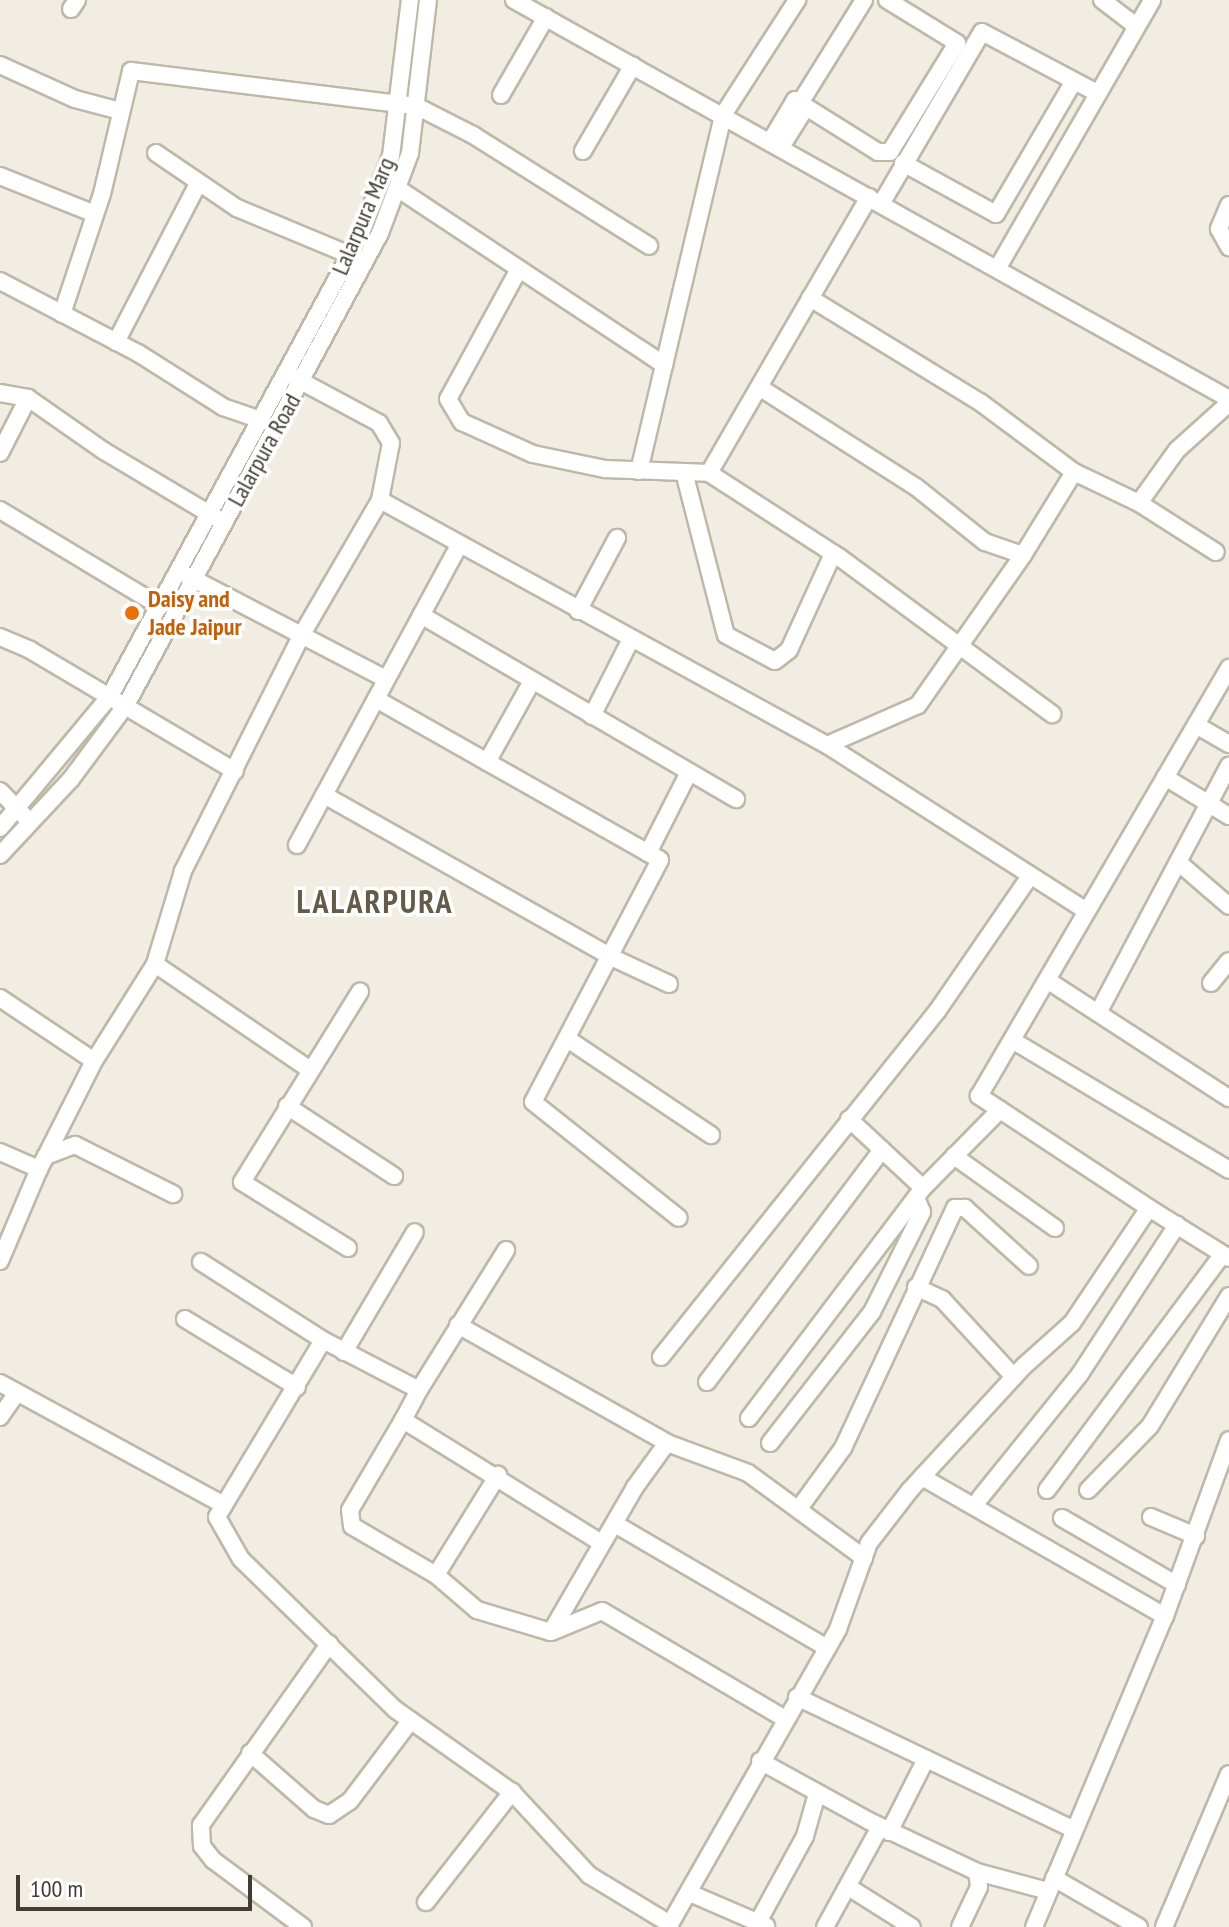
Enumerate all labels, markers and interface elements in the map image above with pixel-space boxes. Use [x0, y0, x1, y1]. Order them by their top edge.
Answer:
street label: Lalarpura Marg [325, 153, 401, 279]
street label: Lalarpura Road [221, 389, 307, 511]
place label: Daisy and Jade Jaipur [148, 585, 241, 641]
marker: Daisy and Jade Jaipur [123, 604, 141, 622]
district label: LALARPURA [297, 882, 453, 920]
scale bar [20, 1859, 256, 1909]
text: 100 m [30, 1873, 83, 1904]

